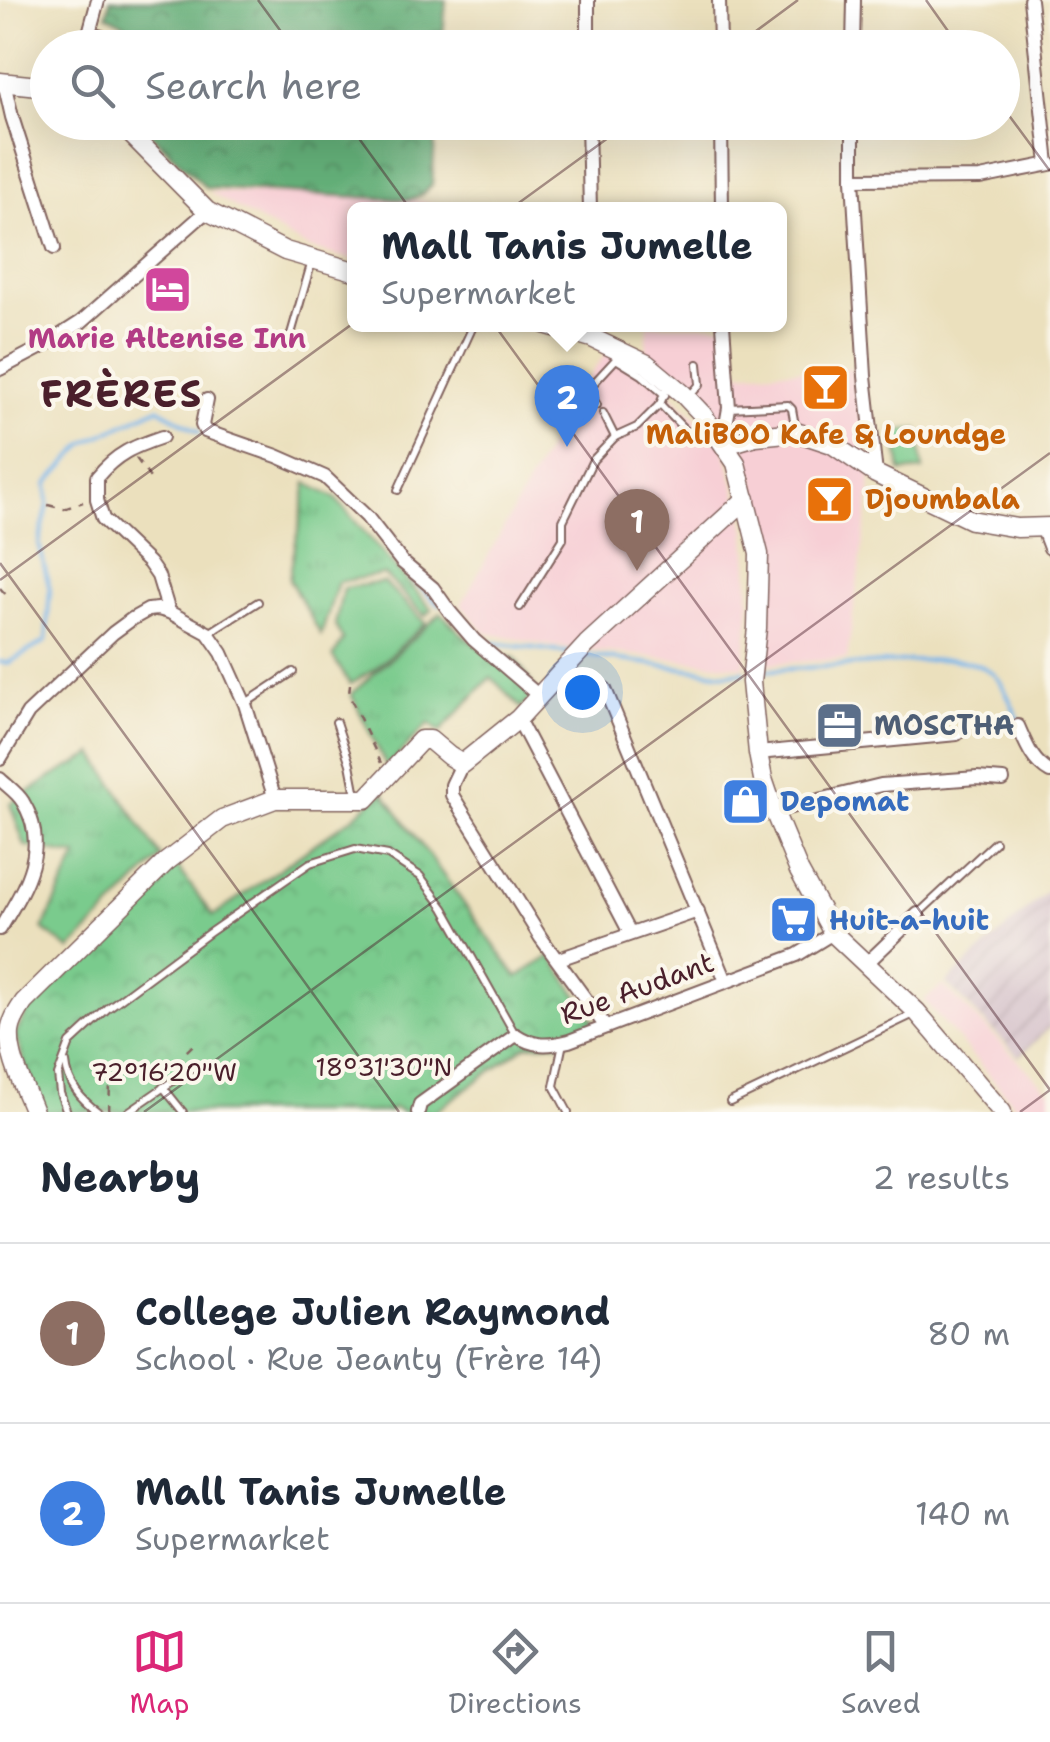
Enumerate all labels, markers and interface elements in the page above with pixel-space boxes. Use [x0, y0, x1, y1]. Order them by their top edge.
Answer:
search box [30, 30, 1020, 140]
icon: search [65, 58, 120, 113]
text: Search here [145, 60, 362, 111]
popup [347, 202, 787, 332]
text: Mall Tanis Jumelle [381, 220, 753, 271]
hotel icon: Marie Altenise Inn [141, 264, 193, 316]
text: Supermarket [381, 271, 576, 314]
place label: Marie Altenise Inn [28, 319, 306, 357]
bar icon: MaliBOO Kafe & Loundge [800, 361, 852, 413]
pin: 2 [534, 364, 600, 447]
district label: FRÈRES [40, 368, 204, 419]
place label: MaliBOO Kafe & Loundge [646, 415, 1006, 453]
bar icon: Djoumbala [804, 473, 856, 525]
place label: Djoumbala [865, 480, 1020, 518]
pin: 1 [604, 488, 670, 571]
your location [557, 667, 608, 718]
office icon: MOSCTHA [813, 699, 865, 751]
place label: MOSCTHA [874, 706, 1015, 744]
shop icon: Depomat [719, 775, 771, 827]
place label: Depomat [780, 782, 909, 820]
supermarket icon: Huit-a-huit [768, 894, 820, 946]
place label: Huit-a-huit [829, 901, 989, 939]
street label: Rue Audant [555, 943, 719, 1033]
text: 18°31'30"N [316, 1050, 452, 1084]
text: 72°16'20"W [91, 1055, 237, 1089]
text: Nearby [40, 1149, 200, 1205]
text: 2 results [873, 1156, 1010, 1199]
text: College Julien Raymond [135, 1286, 611, 1337]
text: 1 [65, 1312, 80, 1355]
text: 80 m [927, 1312, 1010, 1355]
text: School · Rue Jeanty (Frère 14) [135, 1337, 602, 1380]
text: Mall Tanis Jumelle [135, 1466, 507, 1517]
text: 2 [61, 1492, 84, 1535]
text: 140 m [915, 1492, 1010, 1535]
text: Supermarket [135, 1517, 330, 1560]
tab: Map [130, 1624, 189, 1722]
tab: Directions [448, 1624, 582, 1722]
tab: Saved [841, 1624, 920, 1722]

